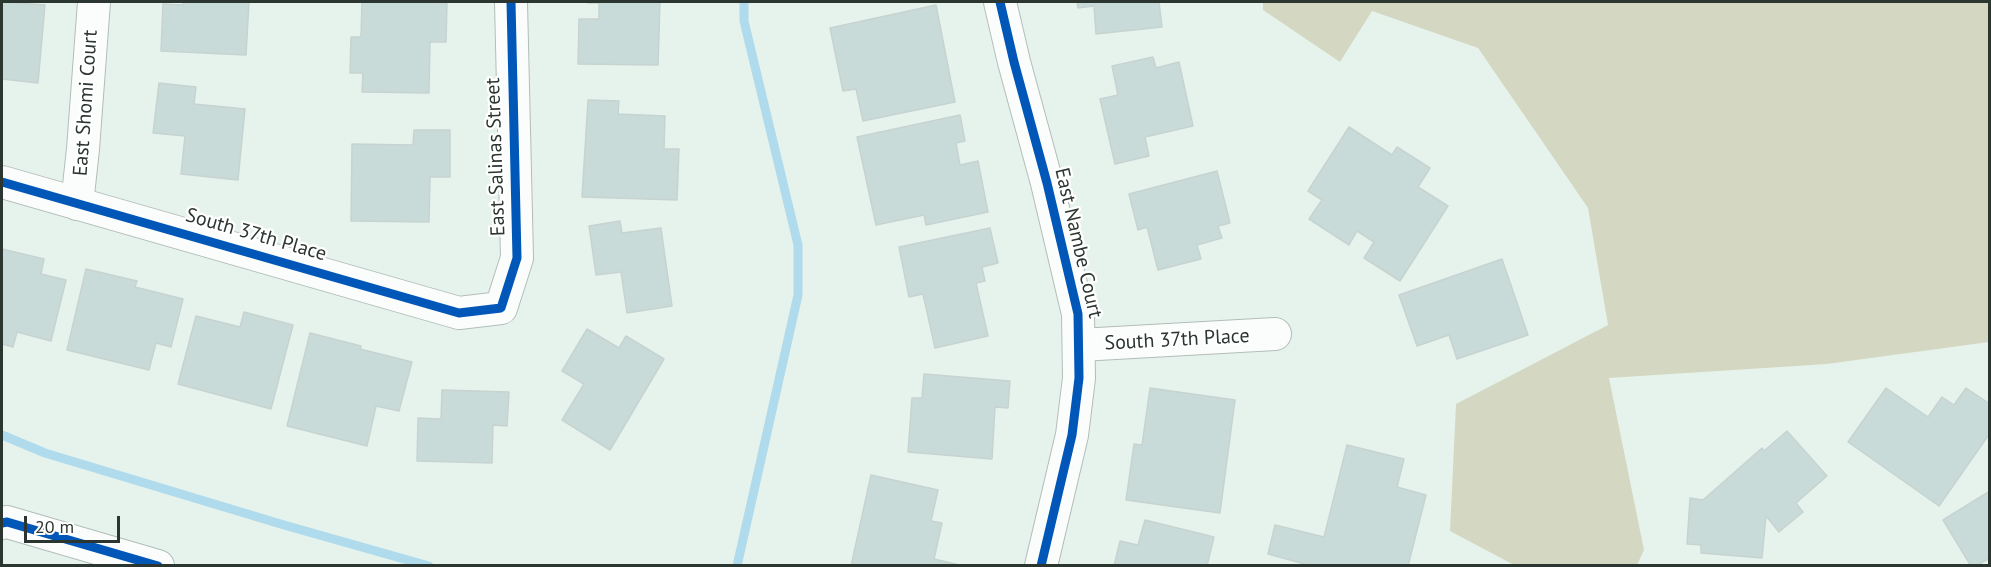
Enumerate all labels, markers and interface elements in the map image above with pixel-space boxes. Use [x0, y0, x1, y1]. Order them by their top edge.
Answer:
street label: East Shomi Court [69, 29, 103, 177]
street label: East Salinas Street [481, 77, 511, 237]
street label: East Nambe Court [1049, 166, 1107, 320]
street label: South 37th Place [183, 203, 329, 267]
street label: South 37th Place [1104, 324, 1250, 356]
scale bar [27, 504, 123, 542]
text: 20 m [35, 515, 74, 538]

